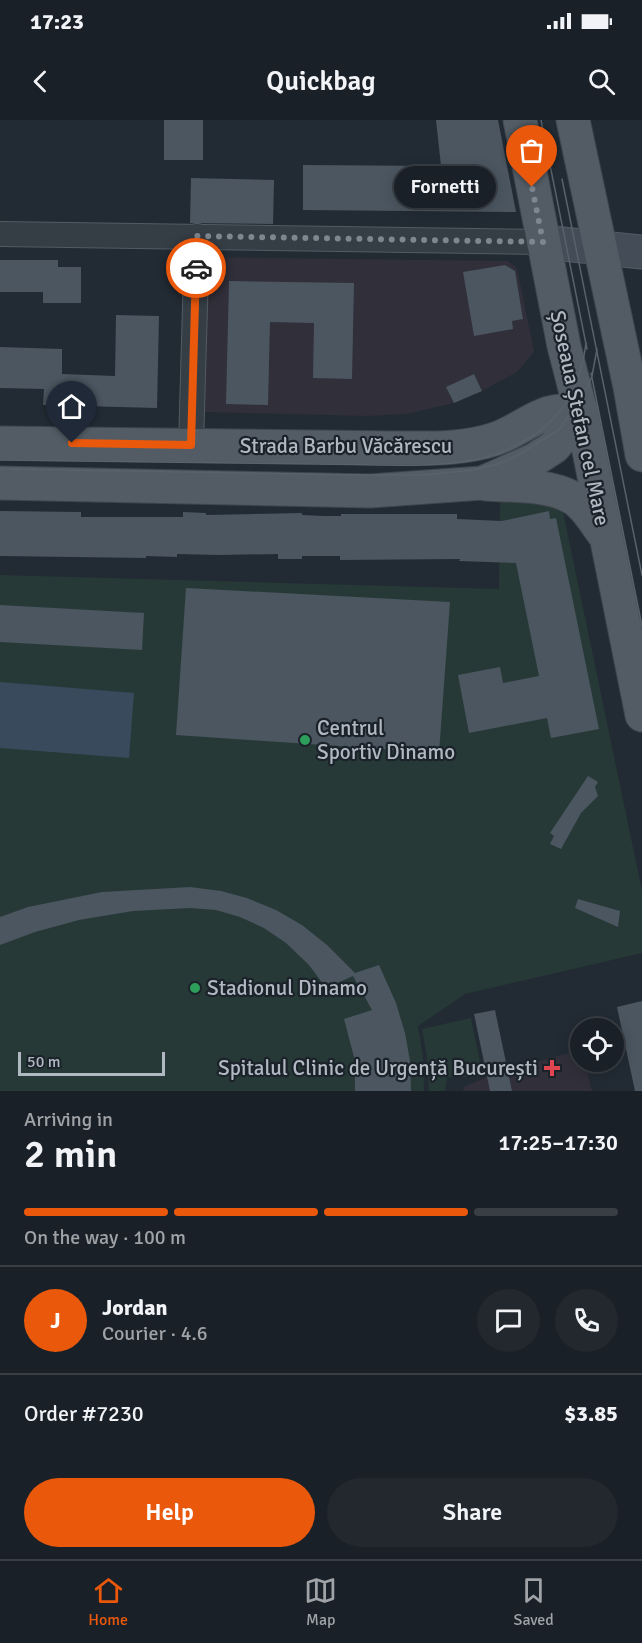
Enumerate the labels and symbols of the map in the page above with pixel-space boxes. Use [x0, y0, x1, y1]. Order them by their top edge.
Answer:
pin [506, 125, 557, 187]
callout: Fornetti [394, 166, 496, 208]
courier [166, 238, 226, 298]
street label: Șoseaua Ștefan cel Mare [544, 308, 616, 528]
pin [46, 381, 97, 443]
street label: Strada Barbu Văcărescu [240, 433, 452, 459]
place label: Centrul Sportiv Dinamo [317, 715, 455, 765]
marker: Centrul Sportiv Dinamo [298, 733, 312, 747]
place label: Stadionul Dinamo [207, 975, 367, 1001]
marker: Stadionul Dinamo [188, 981, 202, 995]
scale bar [18, 1049, 165, 1076]
place label: Spitalul Clinic de Urgență București [218, 1055, 538, 1081]
marker: Spitalul Clinic de Urgență București [543, 1059, 561, 1077]

